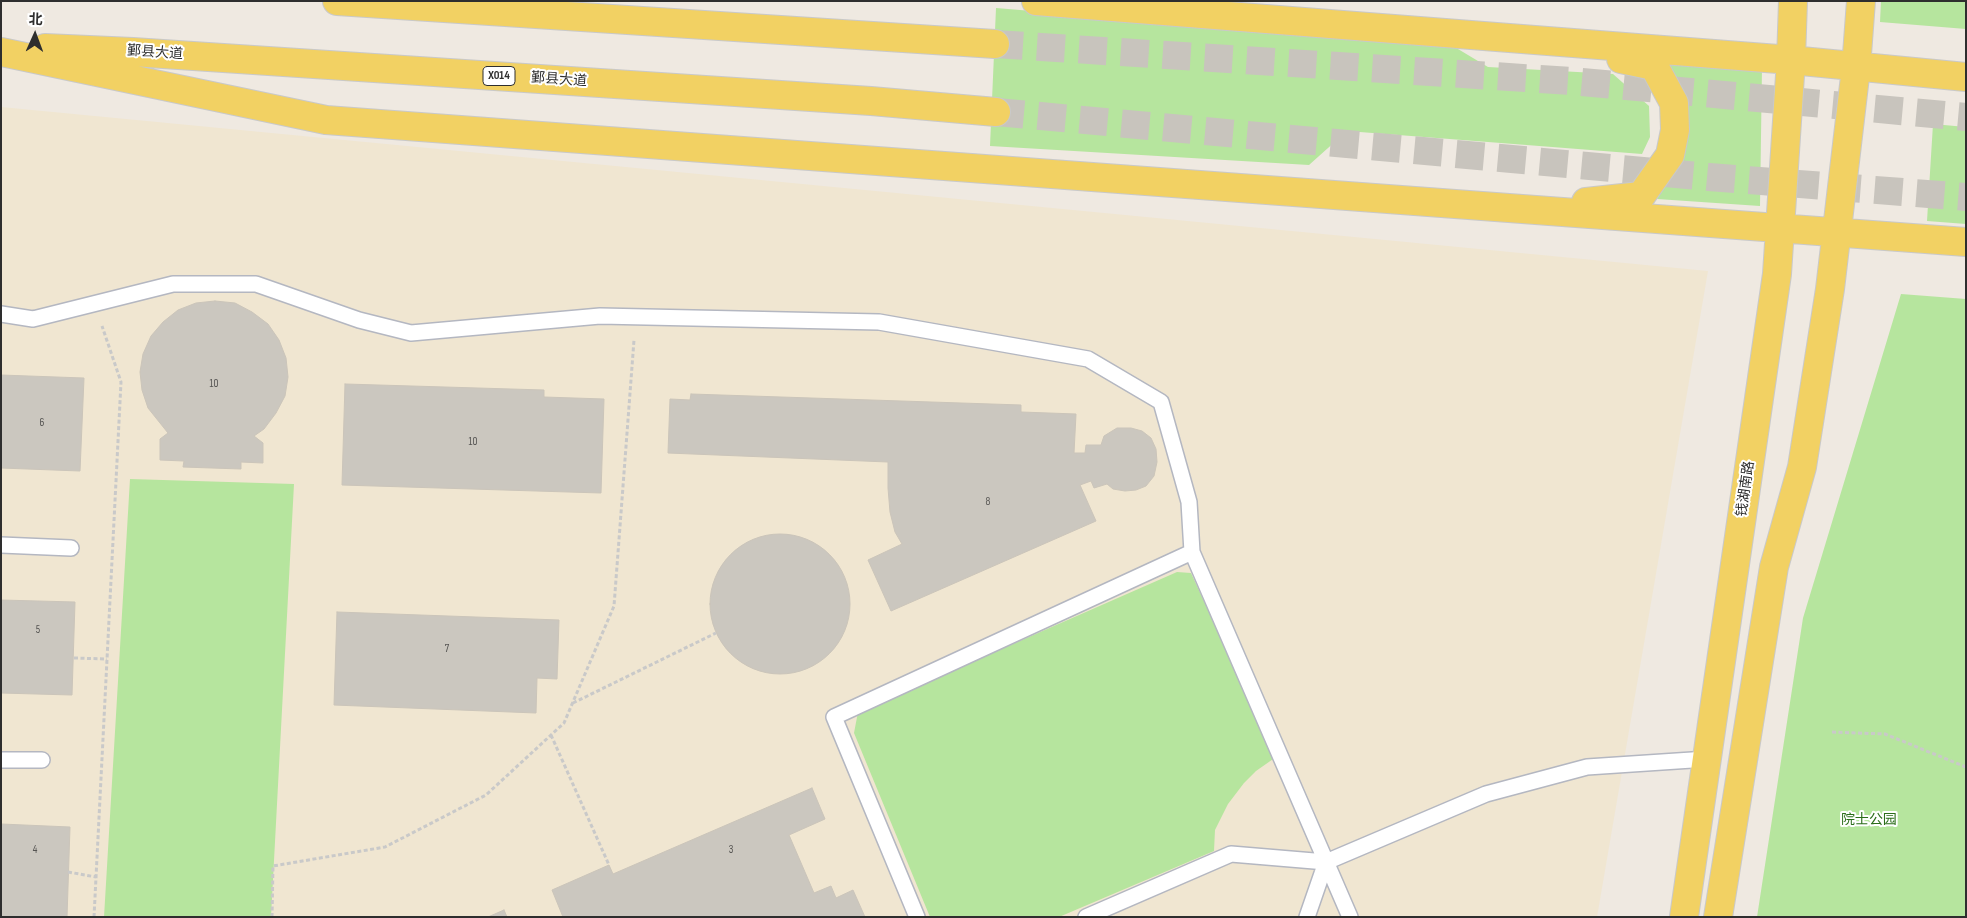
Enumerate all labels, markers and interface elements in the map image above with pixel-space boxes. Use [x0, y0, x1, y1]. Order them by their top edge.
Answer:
north arrow [10, 10, 60, 60]
text: 北 [28, 11, 43, 28]
street label: 鄞县大道 [126, 43, 184, 63]
road number: X014 [483, 66, 515, 85]
street label: 鄞县大道 [530, 70, 588, 90]
house number: 10 [210, 377, 218, 391]
house number: 6 [40, 416, 44, 430]
house number: 10 [469, 435, 477, 449]
street label: 钱湖南路 [1734, 460, 1758, 518]
house number: 8 [986, 495, 990, 509]
house number: 5 [36, 623, 40, 637]
house number: 7 [445, 642, 449, 656]
park label: 院士公园 [1841, 812, 1897, 828]
house number: 4 [33, 843, 37, 857]
house number: 3 [729, 843, 733, 857]

